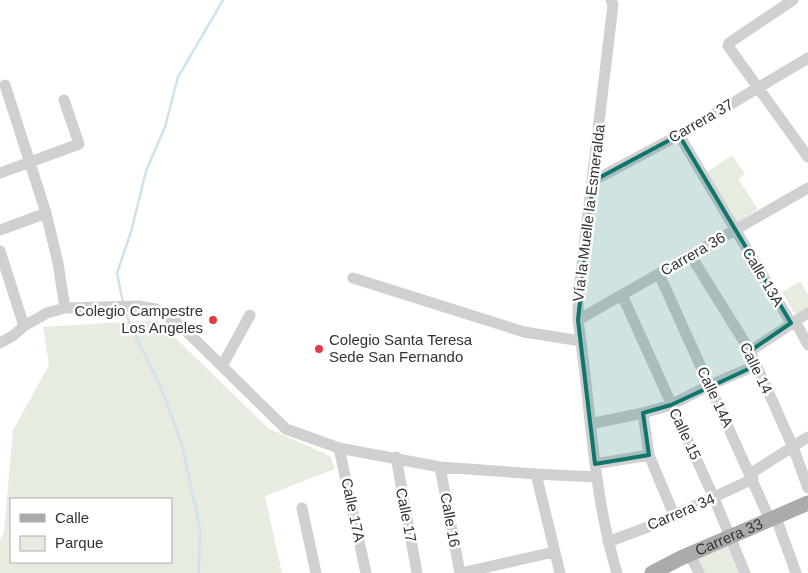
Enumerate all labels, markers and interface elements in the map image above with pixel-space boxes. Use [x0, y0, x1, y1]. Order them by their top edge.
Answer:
street label: Carrera 37 [665, 95, 736, 146]
street label: Vía la Muelle la Esmeralda [569, 123, 608, 303]
street label: Carrera 36 [657, 228, 728, 279]
street label: Calle 13A [739, 244, 787, 309]
place label: Colegio Campestre Los Angeles [75, 302, 203, 336]
marker: Colegio Campestre Los Angeles [207, 314, 219, 326]
place label: Colegio Santa Teresa Sede San Fernando [329, 331, 473, 365]
street label: Calle 14 [737, 339, 776, 396]
marker: Colegio Santa Teresa Sede San Fernando [313, 343, 325, 355]
street label: Calle 14A [694, 364, 737, 430]
street label: Calle 15 [666, 405, 705, 462]
street label: Calle 17A [338, 476, 369, 543]
street label: Calle 17 [393, 486, 420, 544]
street label: Carrera 34 [644, 490, 717, 533]
street label: Calle 16 [437, 491, 464, 548]
legend [10, 498, 172, 563]
text: Calle [55, 509, 89, 526]
street label: Carrera 33 [693, 515, 765, 559]
text: Parque [55, 534, 103, 551]

